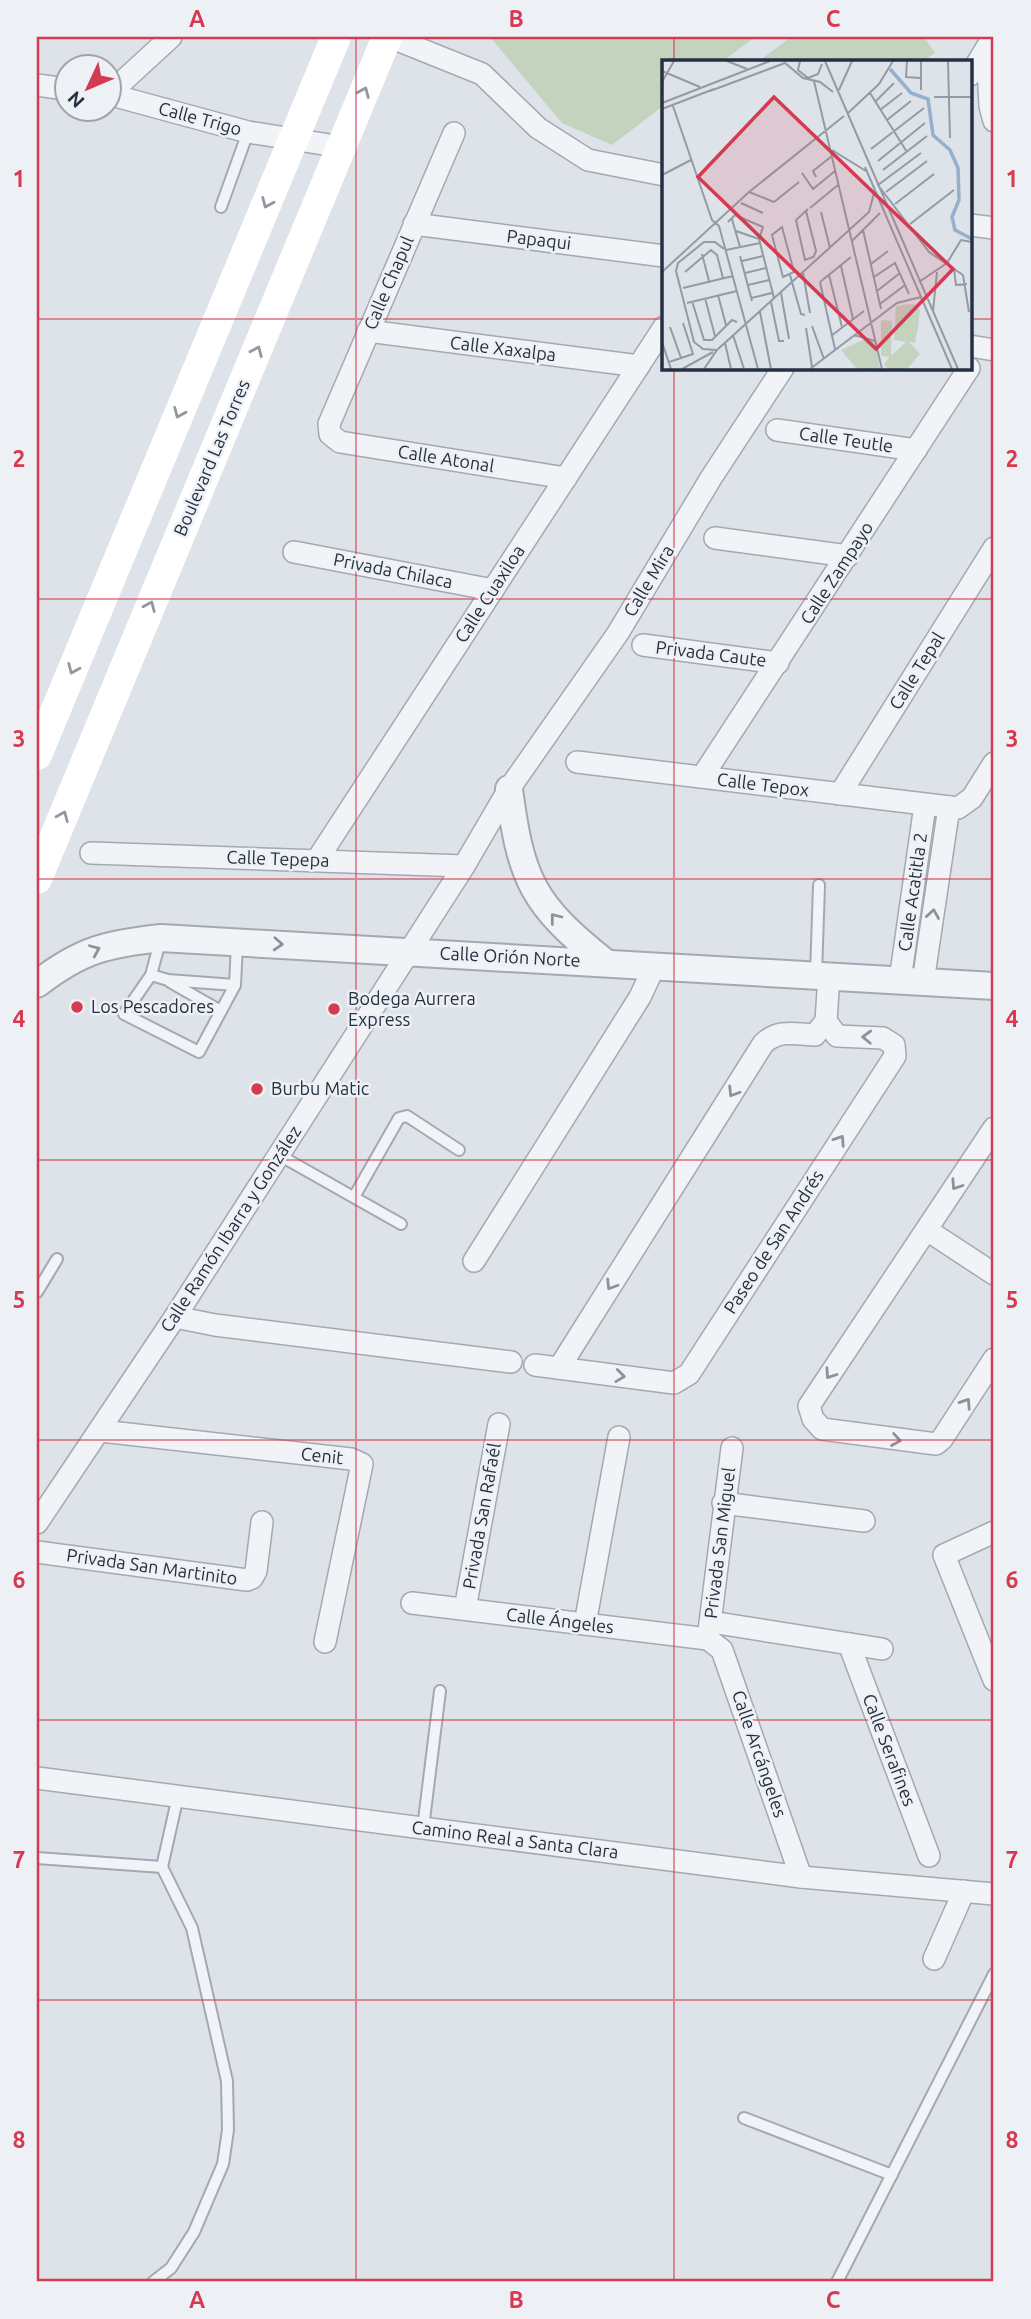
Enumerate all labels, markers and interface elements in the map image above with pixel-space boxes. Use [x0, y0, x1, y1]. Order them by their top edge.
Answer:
text: A [189, 6, 205, 31]
text: B [508, 6, 524, 31]
text: C [826, 6, 841, 31]
north arrow [52, 52, 122, 122]
inset map [662, 60, 972, 369]
text: N [63, 87, 89, 113]
one-way arrow [356, 87, 370, 99]
street label: Calle Trigo [156, 97, 244, 139]
text: 1 [13, 166, 25, 191]
text: 1 [1006, 166, 1018, 191]
one-way arrow [261, 197, 275, 209]
street label: Papaqui [506, 225, 573, 253]
street label: Calle Chapul [359, 232, 417, 332]
street label: Calle Xaxalpa [449, 332, 557, 364]
one-way arrow [248, 346, 262, 358]
street label: Boulevard Las Torres [169, 376, 253, 539]
one-way arrow [173, 406, 187, 419]
street label: Calle Teutle [798, 423, 895, 456]
street label: Calle Atonal [397, 441, 496, 476]
text: 2 [13, 446, 25, 471]
text: 2 [1006, 446, 1018, 471]
street label: Calle Zampayo [796, 518, 877, 627]
street label: Calle Cuaxiloa [450, 541, 528, 646]
street label: Calle Mira [619, 541, 677, 620]
street label: Privada Chilaca [332, 549, 455, 591]
one-way arrow [142, 601, 156, 613]
street label: Calle Tepal [885, 628, 948, 713]
street label: Privada Caute [655, 636, 768, 670]
one-way arrow [67, 661, 81, 674]
text: 3 [13, 726, 25, 751]
text: 3 [1006, 726, 1018, 751]
street label: Calle Tepox [716, 768, 810, 800]
one-way arrow [55, 811, 69, 824]
street label: Calle Acatitla 2 [894, 831, 930, 953]
street label: Calle Tepepa [226, 846, 330, 870]
one-way arrow [925, 908, 940, 920]
one-way arrow [550, 913, 563, 926]
one-way arrow [273, 936, 284, 951]
street label: Calle Orión Norte [439, 942, 581, 970]
one-way arrow [87, 944, 100, 958]
place label: Bodega Aurrera Express [348, 988, 476, 1029]
place label: Los Pescadores [91, 996, 214, 1016]
marker: Los Pescadores [69, 999, 85, 1015]
marker: Bodega Aurrera Express [326, 1001, 342, 1017]
text: 4 [13, 1006, 26, 1031]
text: 4 [1006, 1006, 1019, 1031]
one-way arrow [861, 1029, 872, 1044]
place label: Burbu Matic [271, 1078, 369, 1098]
marker: Burbu Matic [249, 1081, 265, 1097]
one-way arrow [728, 1085, 741, 1098]
street label: Calle Ramón Ibarra y González [156, 1122, 304, 1335]
one-way arrow [832, 1135, 845, 1148]
street label: Paseo de San Andrés [719, 1166, 827, 1317]
one-way arrow [952, 1177, 965, 1190]
one-way arrow [607, 1277, 620, 1290]
text: 5 [13, 1287, 25, 1312]
text: 5 [1006, 1287, 1018, 1312]
one-way arrow [826, 1367, 839, 1380]
one-way arrow [614, 1368, 626, 1383]
one-way arrow [958, 1398, 970, 1411]
one-way arrow [891, 1433, 902, 1448]
street label: Privada San Rafaél [458, 1441, 504, 1591]
street label: Cenit [300, 1443, 344, 1467]
street label: Privada San Miguel [700, 1466, 738, 1620]
street label: Privada San Martinito [65, 1544, 239, 1588]
text: 6 [13, 1567, 26, 1592]
text: 6 [1006, 1567, 1019, 1592]
street label: Calle Ángeles [505, 1602, 616, 1637]
street label: Calle Arcángeles [729, 1688, 791, 1820]
street label: Calle Serafines [859, 1691, 921, 1809]
street label: Camino Real a Santa Clara [411, 1816, 620, 1862]
text: 7 [13, 1847, 25, 1872]
text: 7 [1006, 1847, 1018, 1872]
text: 8 [13, 2127, 25, 2152]
text: 8 [1006, 2127, 1018, 2152]
text: A [189, 2287, 205, 2312]
text: B [508, 2287, 524, 2312]
text: C [826, 2287, 841, 2312]

